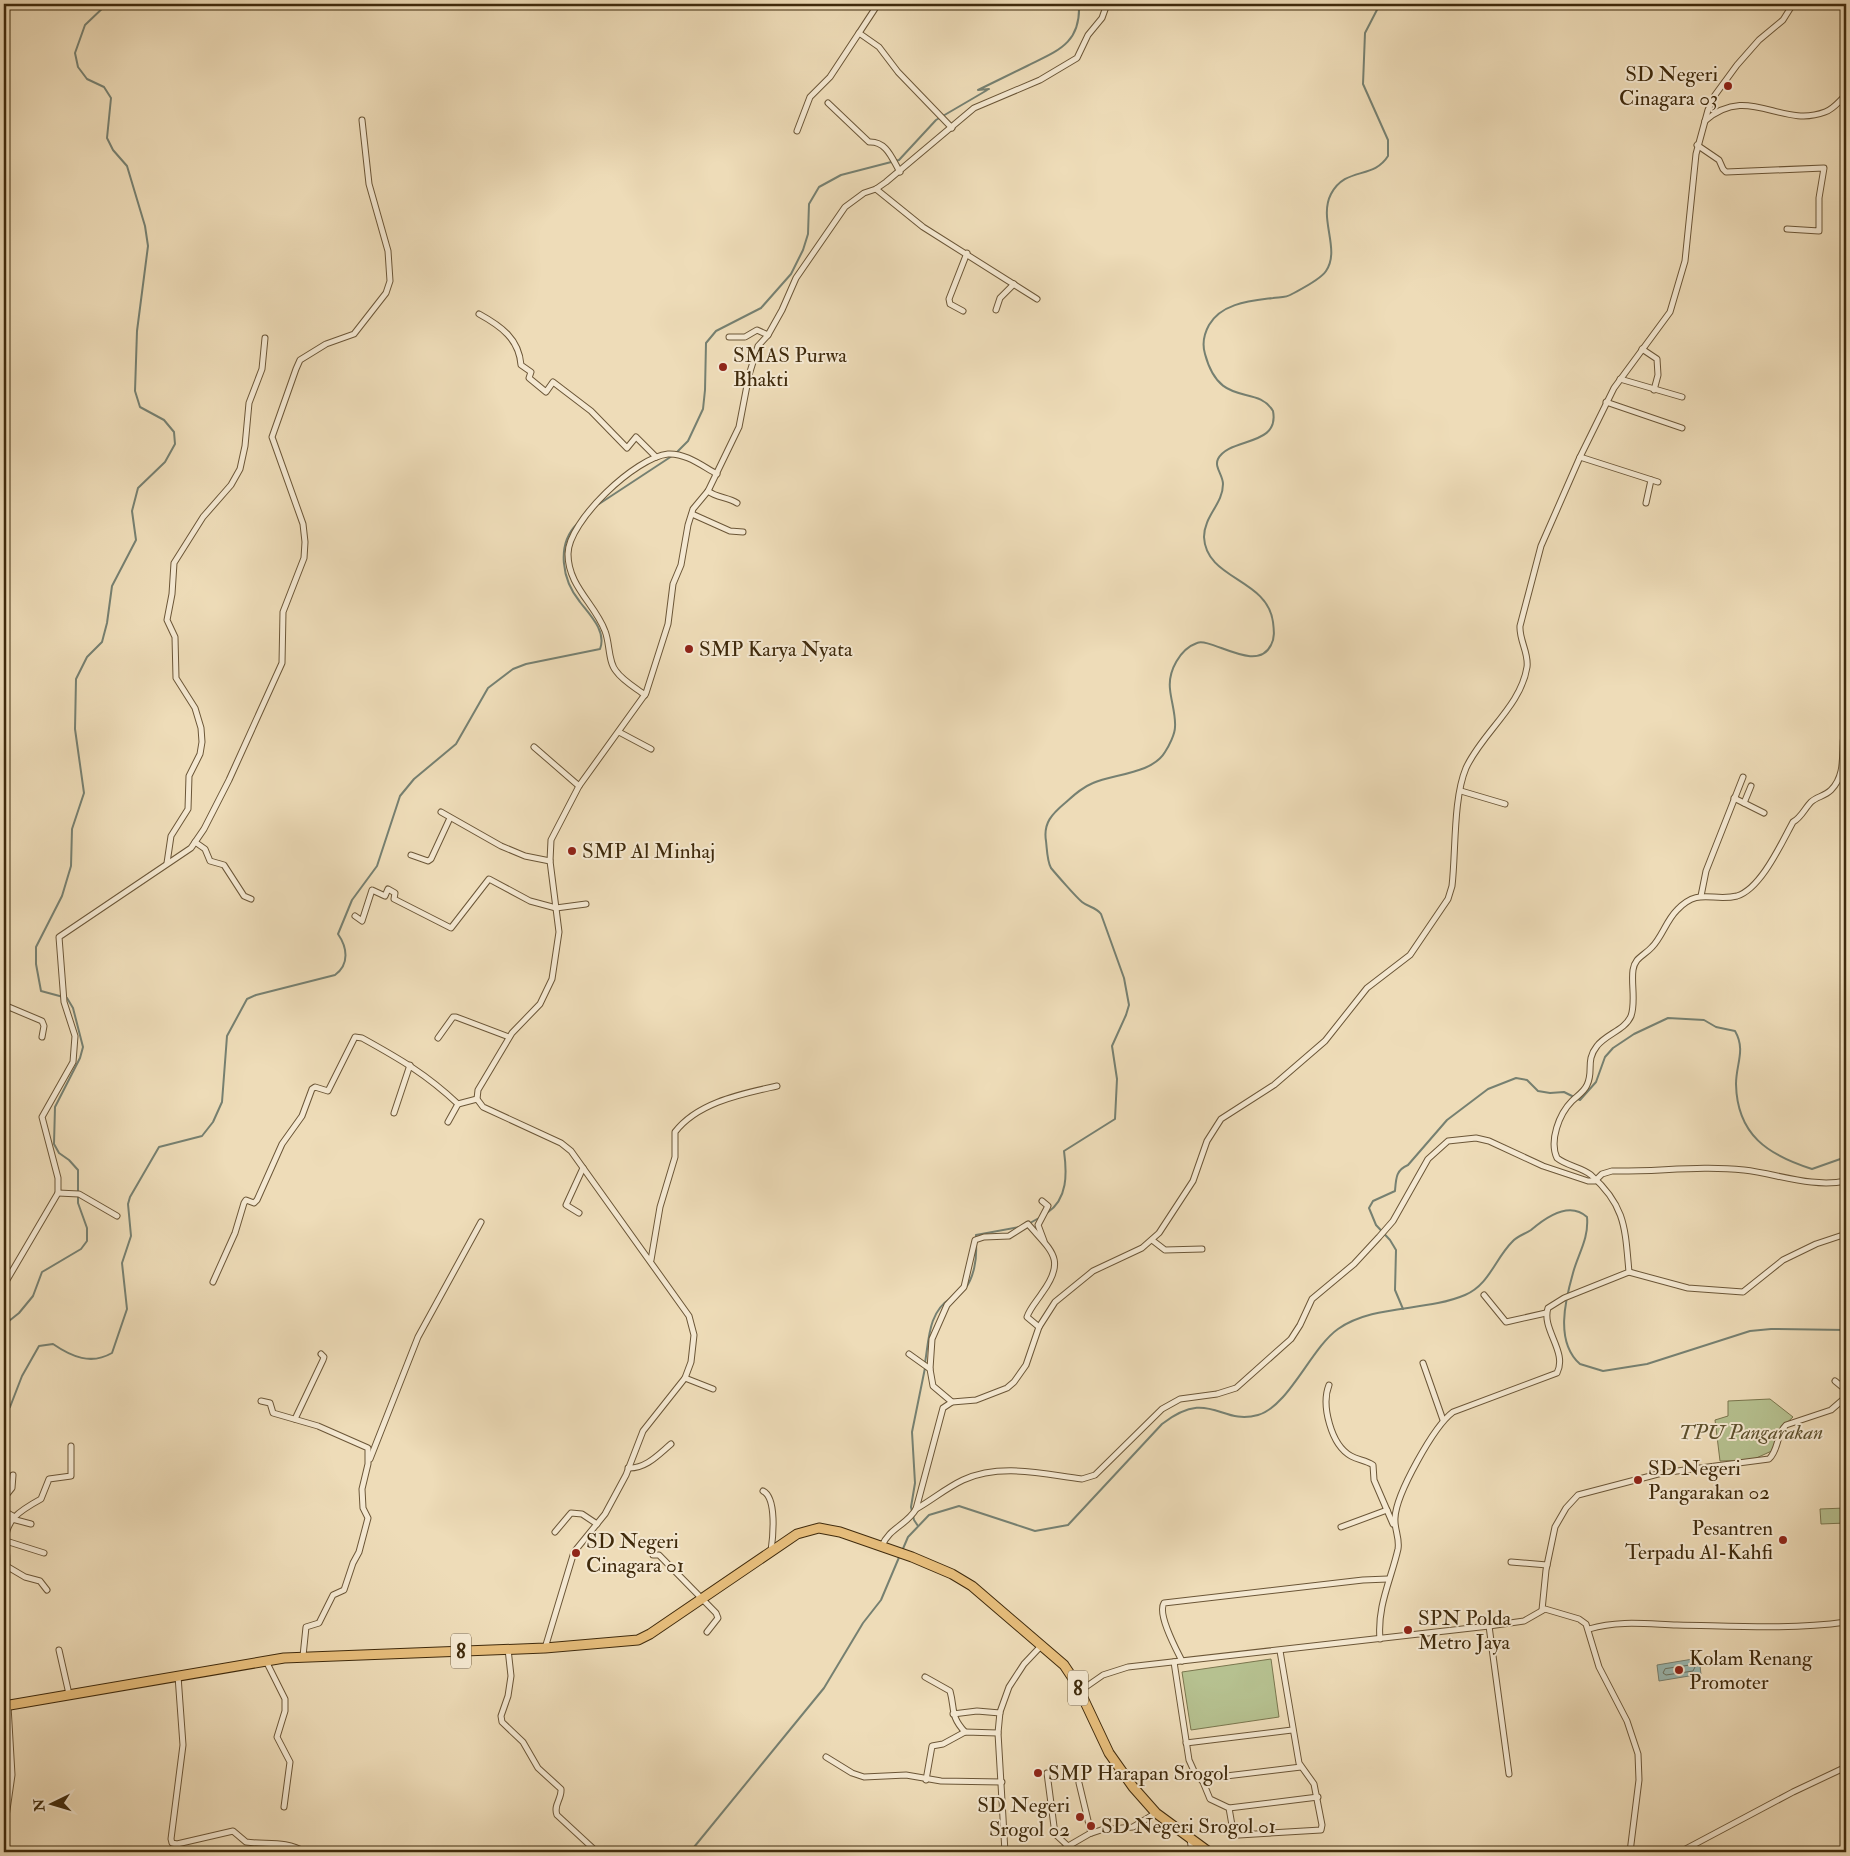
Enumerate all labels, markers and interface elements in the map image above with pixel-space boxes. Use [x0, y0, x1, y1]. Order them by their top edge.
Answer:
place label: SD Negeri Cinagara 03 [1619, 61, 1718, 112]
marker: SD Negeri Cinagara 03 [1722, 80, 1734, 92]
place label: SMAS Purwa Bhakti [733, 342, 847, 393]
marker: SMAS Purwa Bhakti [717, 361, 729, 373]
place label: SMP Karya Nyata [699, 636, 853, 663]
marker: SMP Karya Nyata [683, 643, 695, 655]
place label: SMP Al Minhaj [582, 838, 715, 865]
marker: SMP Al Minhaj [566, 845, 578, 857]
park label: TPU Pangarakan [1679, 1419, 1823, 1446]
place label: SD Negeri Pangarakan 02 [1648, 1455, 1770, 1506]
marker: SD Negeri Pangarakan 02 [1632, 1474, 1644, 1486]
place label: Pesantren Terpadu Al-Kahfi [1625, 1515, 1773, 1566]
place label: SD Negeri Cinagara 01 [586, 1528, 684, 1579]
marker: Pesantren Terpadu Al-Kahfi [1777, 1534, 1789, 1546]
marker: SD Negeri Cinagara 01 [570, 1547, 582, 1559]
place label: SPN Polda Metro Jaya [1418, 1605, 1512, 1656]
marker: SPN Polda Metro Jaya [1402, 1624, 1414, 1636]
road number: 8 [451, 1634, 471, 1668]
place label: Kolam Renang Promoter [1689, 1645, 1813, 1696]
marker: Kolam Renang Promoter [1673, 1664, 1685, 1676]
road number: 8 [1068, 1670, 1088, 1706]
place label: SMP Harapan Srogol [1048, 1760, 1229, 1787]
marker: SMP Harapan Srogol [1032, 1767, 1044, 1779]
north arrow [28, 1778, 78, 1828]
place label: SD Negeri Srogol 02 [977, 1792, 1070, 1843]
text: N [30, 1798, 49, 1813]
marker: SD Negeri Srogol 02 [1074, 1811, 1086, 1823]
place label: SD Negeri Srogol 01 [1101, 1813, 1276, 1840]
marker: SD Negeri Srogol 01 [1085, 1820, 1097, 1832]

